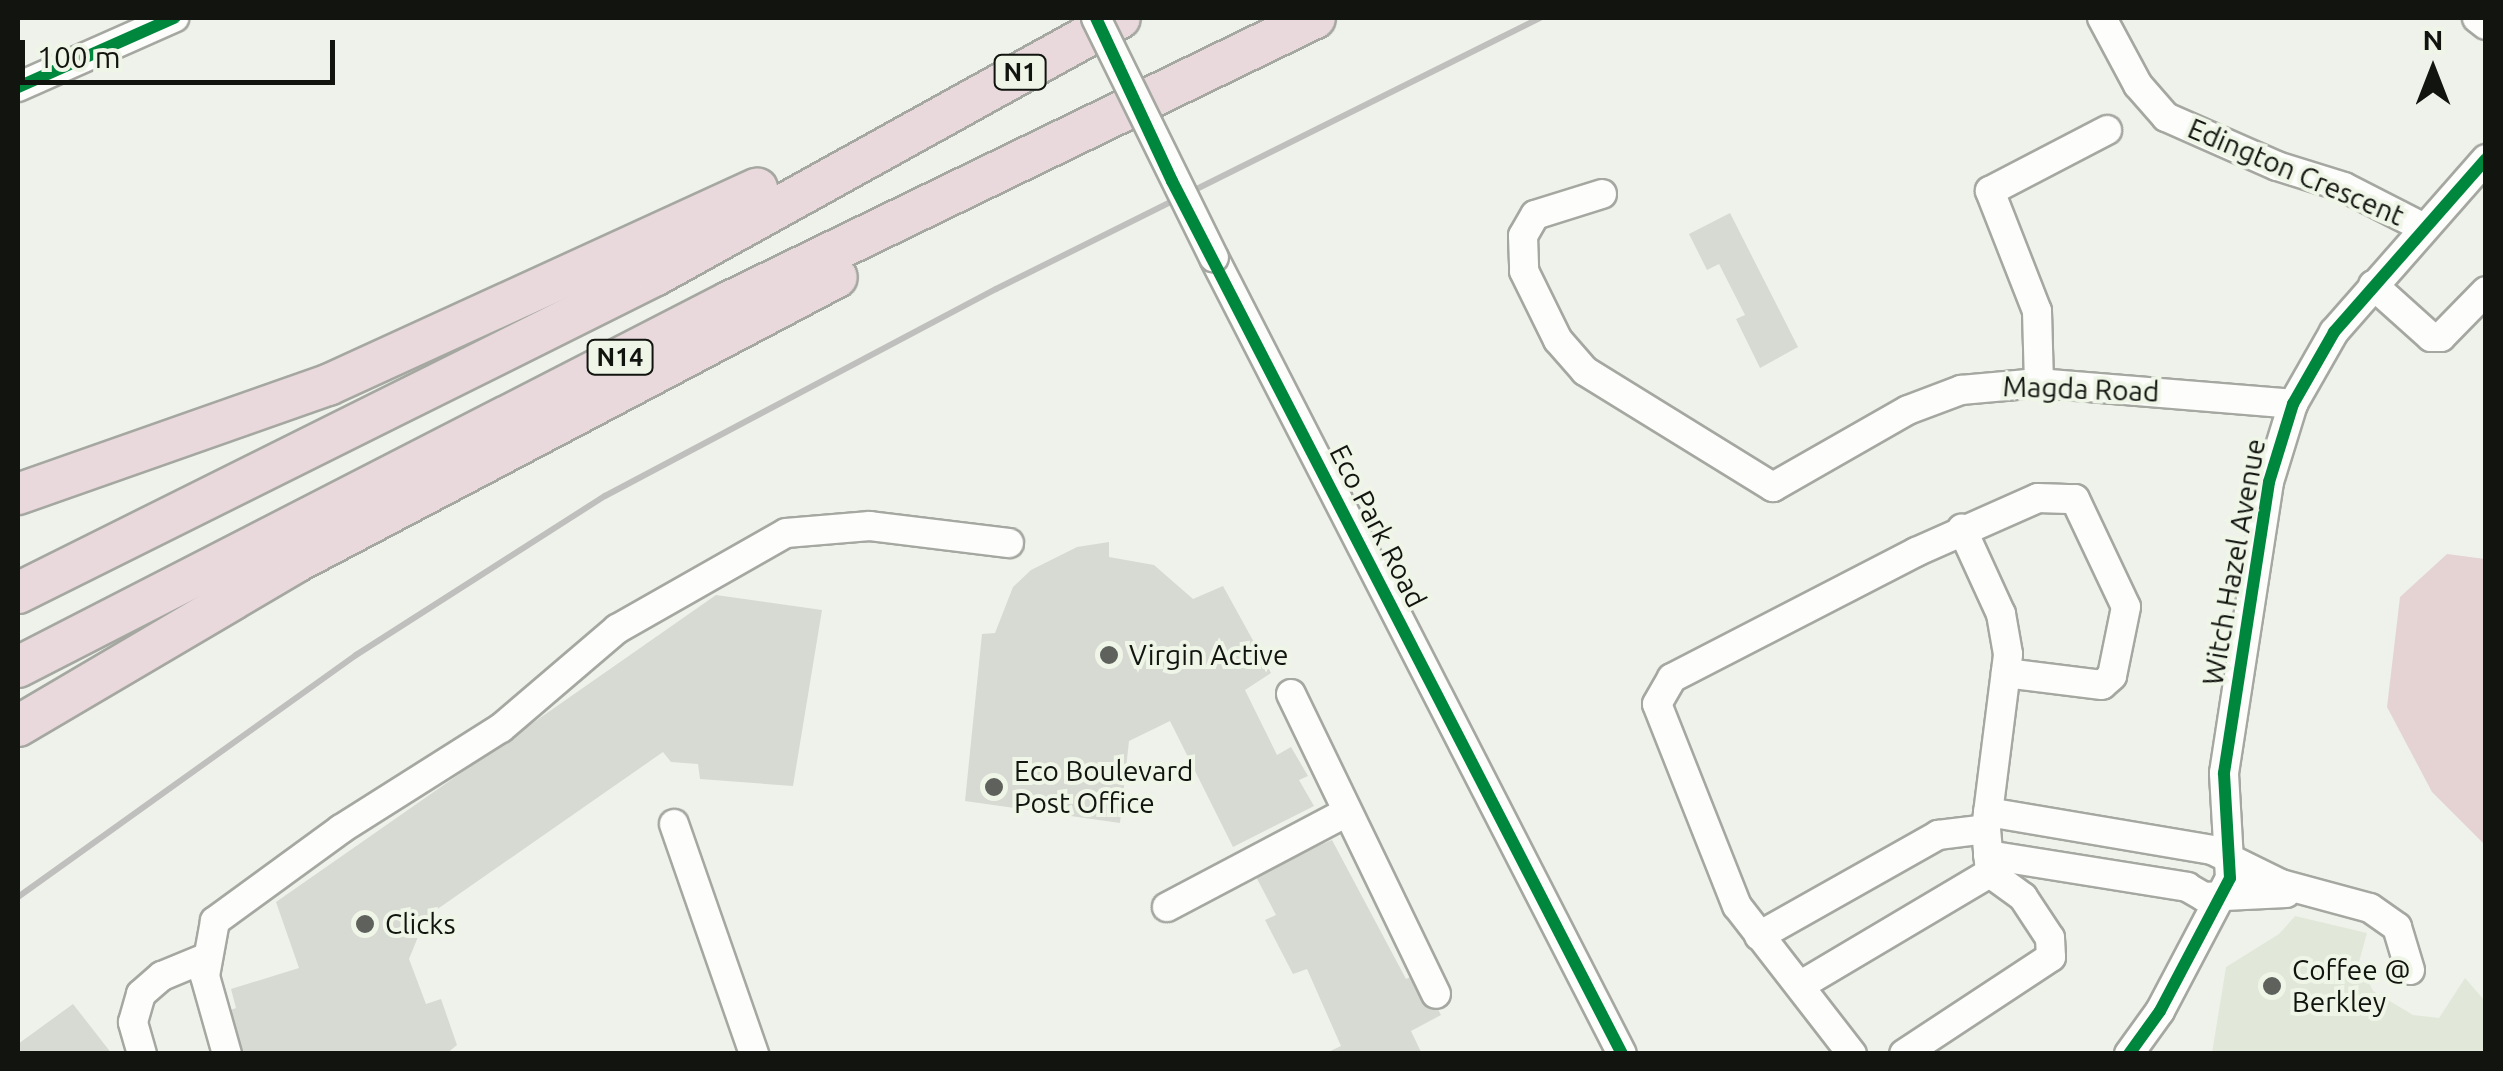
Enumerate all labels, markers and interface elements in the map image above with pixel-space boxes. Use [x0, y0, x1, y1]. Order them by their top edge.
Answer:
scale bar [25, 20, 340, 82]
north arrow [2383, 20, 2483, 120]
text: N [2423, 24, 2443, 55]
text: 100 m [37, 40, 121, 74]
road number: N1 [992, 52, 1048, 92]
street label: Edington Crescent [2183, 111, 2409, 233]
road number: N14 [585, 337, 655, 377]
street label: Magda Road [2002, 369, 2160, 409]
street label: Witch Hazel Avenue [2196, 436, 2272, 688]
street label: Eco Park Road [1323, 439, 1433, 613]
place label: Virgin Active [1129, 638, 1288, 672]
marker: Virgin Active [1098, 644, 1120, 666]
place label: Eco Boulevard Post Office [1014, 754, 1193, 820]
marker: Eco Boulevard Post Office [983, 776, 1005, 798]
place label: Clicks [385, 907, 456, 941]
marker: Clicks [354, 913, 376, 935]
place label: Coffee @ Berkley [2292, 953, 2411, 1019]
marker: Coffee @ Berkley [2261, 975, 2283, 997]

